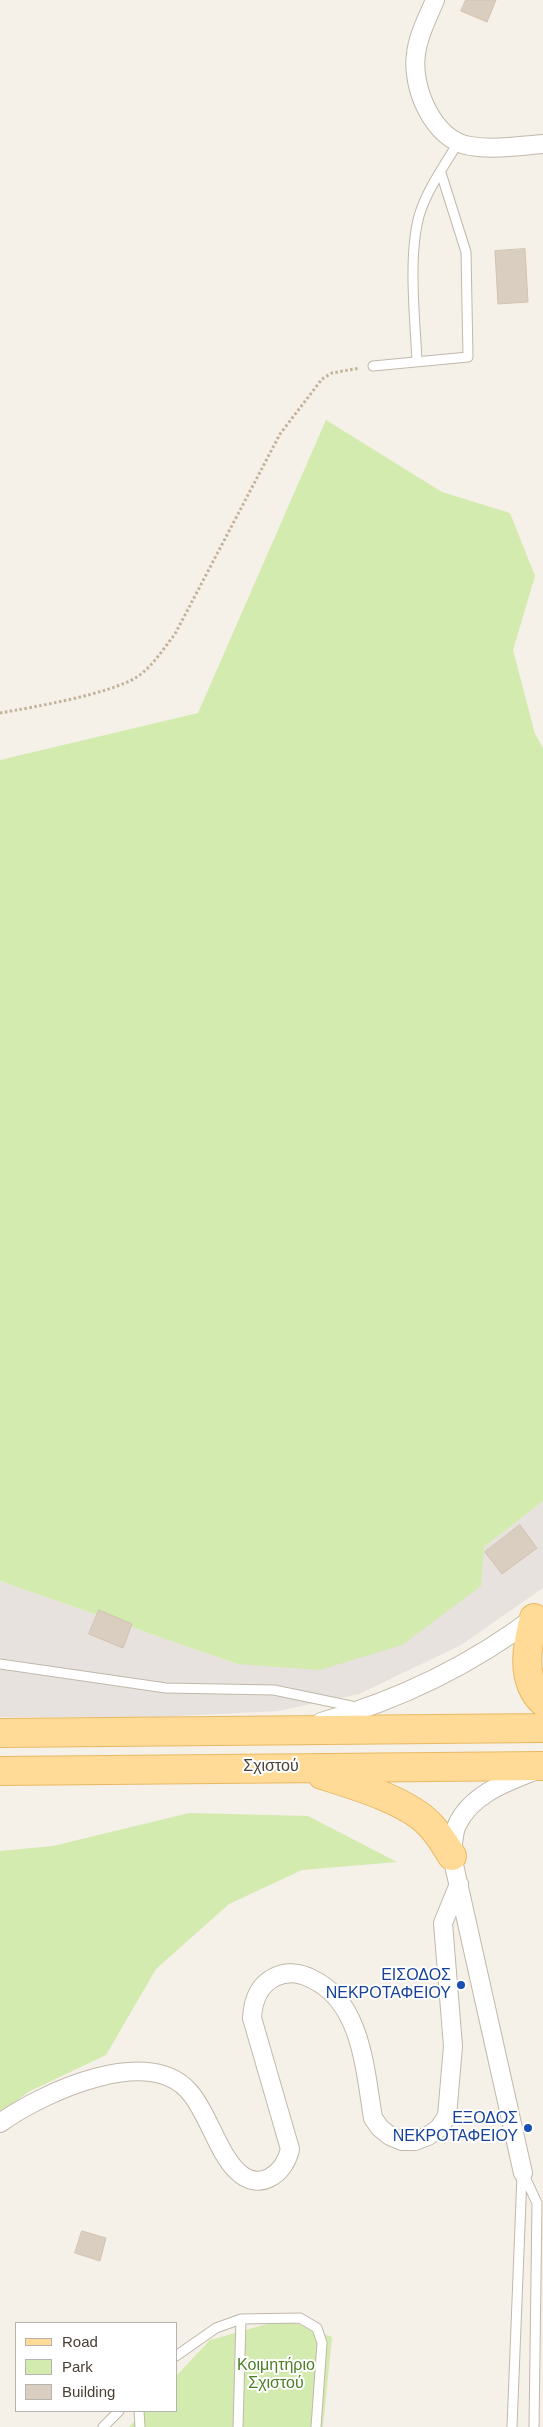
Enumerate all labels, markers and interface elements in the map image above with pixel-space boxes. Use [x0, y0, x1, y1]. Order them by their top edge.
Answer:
street label: Σχιστού [243, 1757, 299, 1777]
place label: ΕΙΣΟΔΟΣ ΝΕΚΡΟΤΑΦΕΙΟΥ [326, 1966, 451, 2004]
marker: ΕΙΣΟΔΟΣ ΝΕΚΡΟΤΑΦΕΙΟΥ [455, 1979, 467, 1991]
place label: ΕΞΟΔΟΣ ΝΕΚΡΟΤΑΦΕΙΟΥ [393, 2109, 518, 2147]
marker: ΕΞΟΔΟΣ ΝΕΚΡΟΤΑΦΕΙΟΥ [522, 2122, 534, 2134]
legend [15, 2322, 178, 2412]
text: Road [62, 2333, 98, 2350]
park label: Κοιμητήριο Σχιστού [237, 2356, 315, 2394]
text: Park [62, 2358, 93, 2375]
text: Building [62, 2383, 115, 2400]

